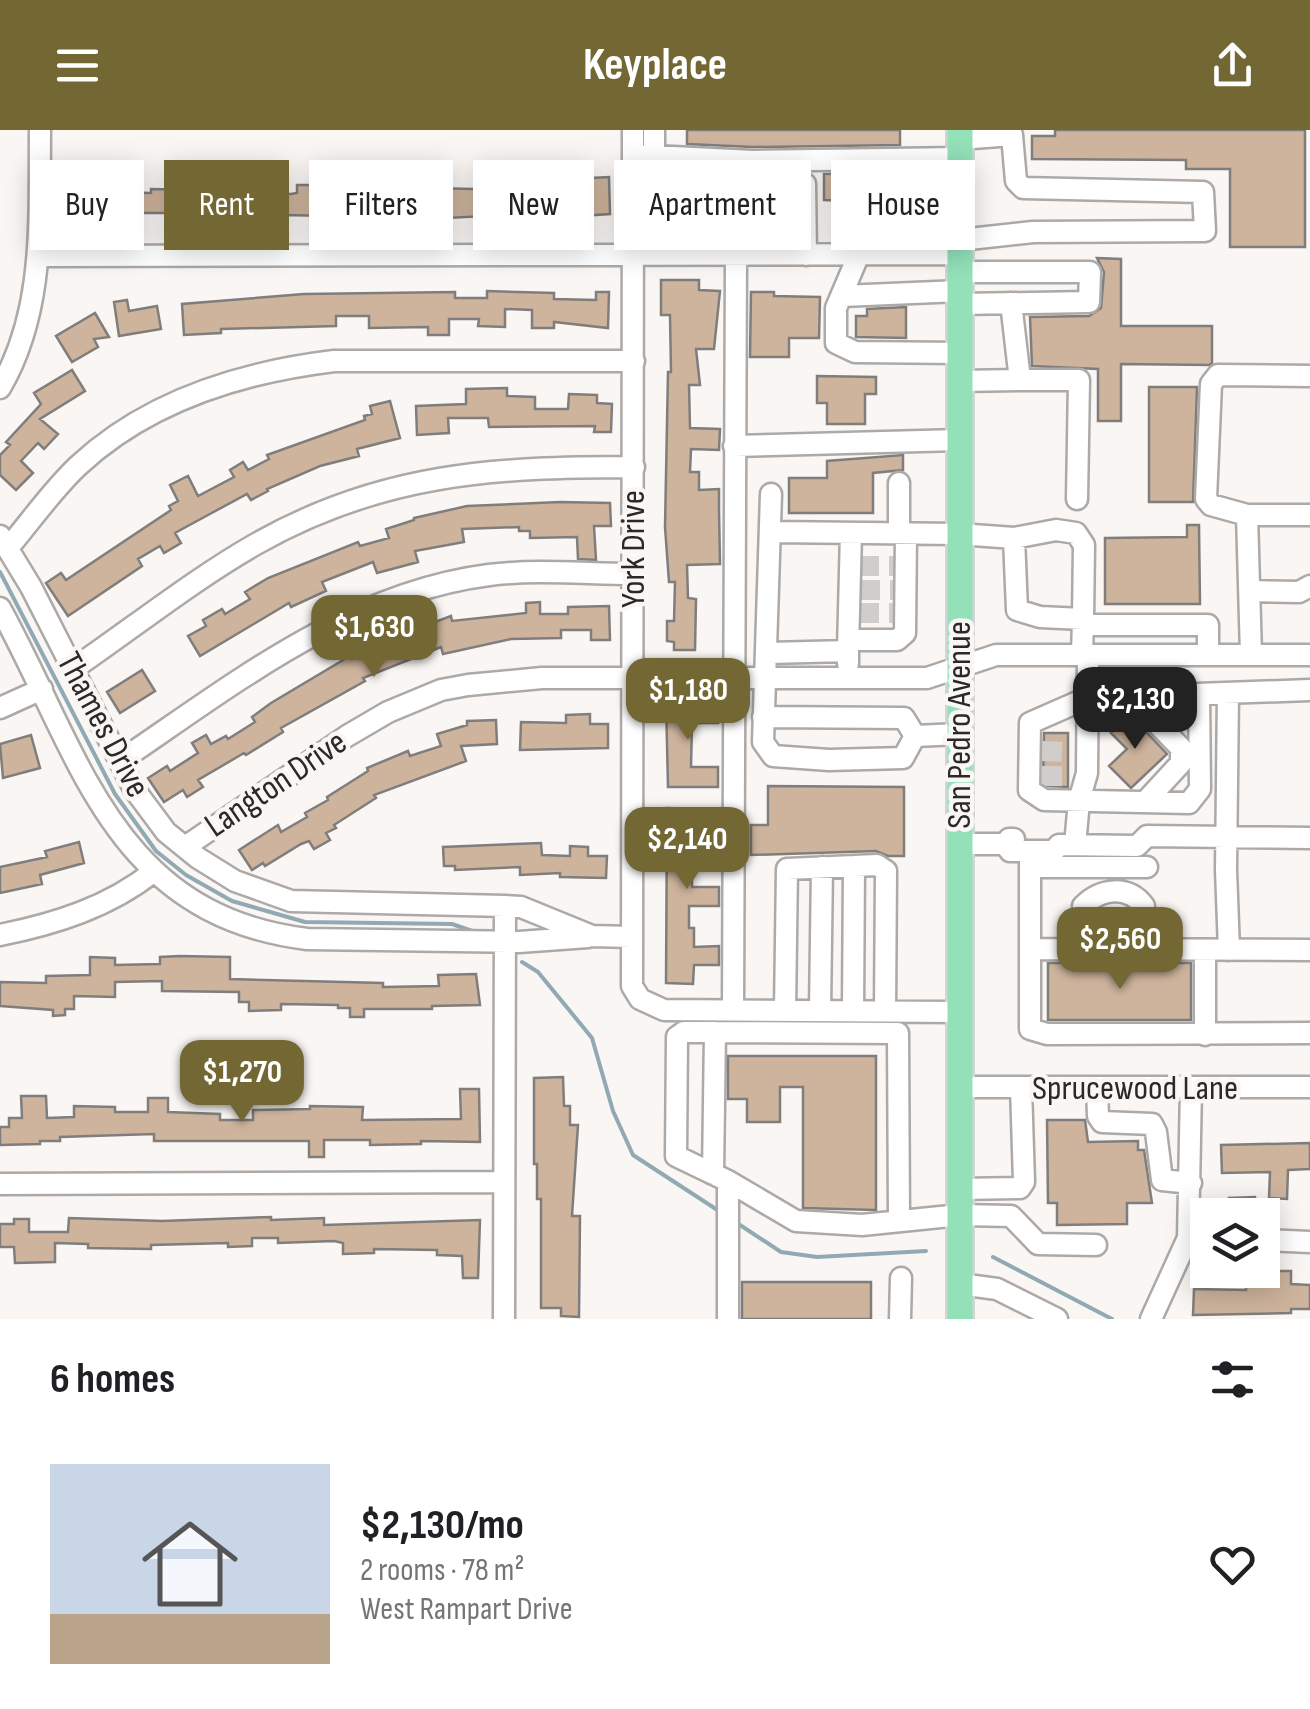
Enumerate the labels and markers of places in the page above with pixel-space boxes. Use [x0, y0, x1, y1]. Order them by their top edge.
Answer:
pin: $1,630 [293, 595, 455, 680]
pin: $1,180 [607, 658, 769, 743]
pin: $2,130 [1054, 667, 1216, 752]
pin: $2,140 [606, 807, 768, 892]
pin: $2,560 [1039, 907, 1201, 992]
pin: $1,270 [161, 1040, 323, 1125]

